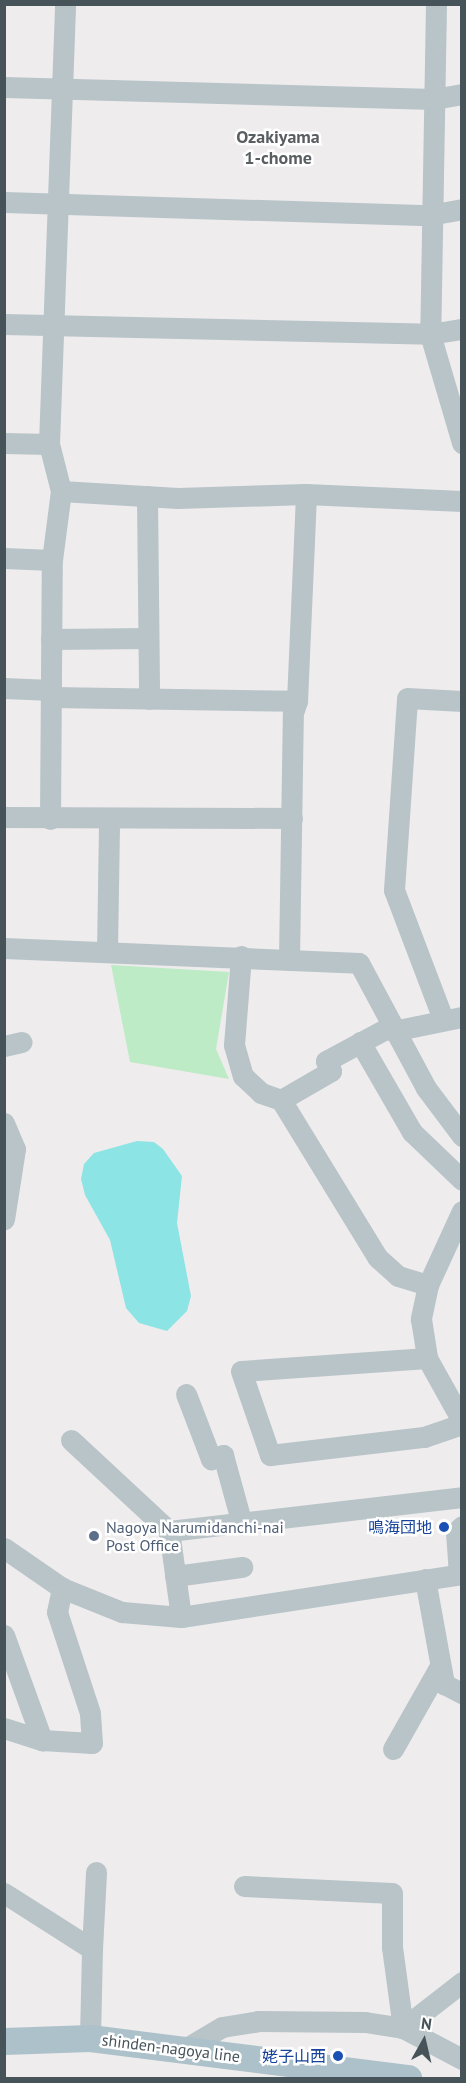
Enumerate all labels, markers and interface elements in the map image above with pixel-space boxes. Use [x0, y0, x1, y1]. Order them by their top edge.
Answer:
district label: Ozakiyama 1-chome [236, 127, 320, 170]
place label: Nagoya Narumidanchi-nai Post Office [106, 1517, 284, 1555]
place label: 鳴海団地 [368, 1517, 432, 1537]
marker: 鳴海団地 [437, 1520, 451, 1534]
marker: Nagoya Narumidanchi-nai Post Office [87, 1529, 101, 1543]
north arrow [394, 2011, 454, 2071]
text: N [420, 2013, 433, 2034]
street label: shinden-nagoya line [101, 2030, 241, 2066]
place label: 姥子山西 [262, 2046, 326, 2066]
marker: 姥子山西 [331, 2049, 345, 2063]

